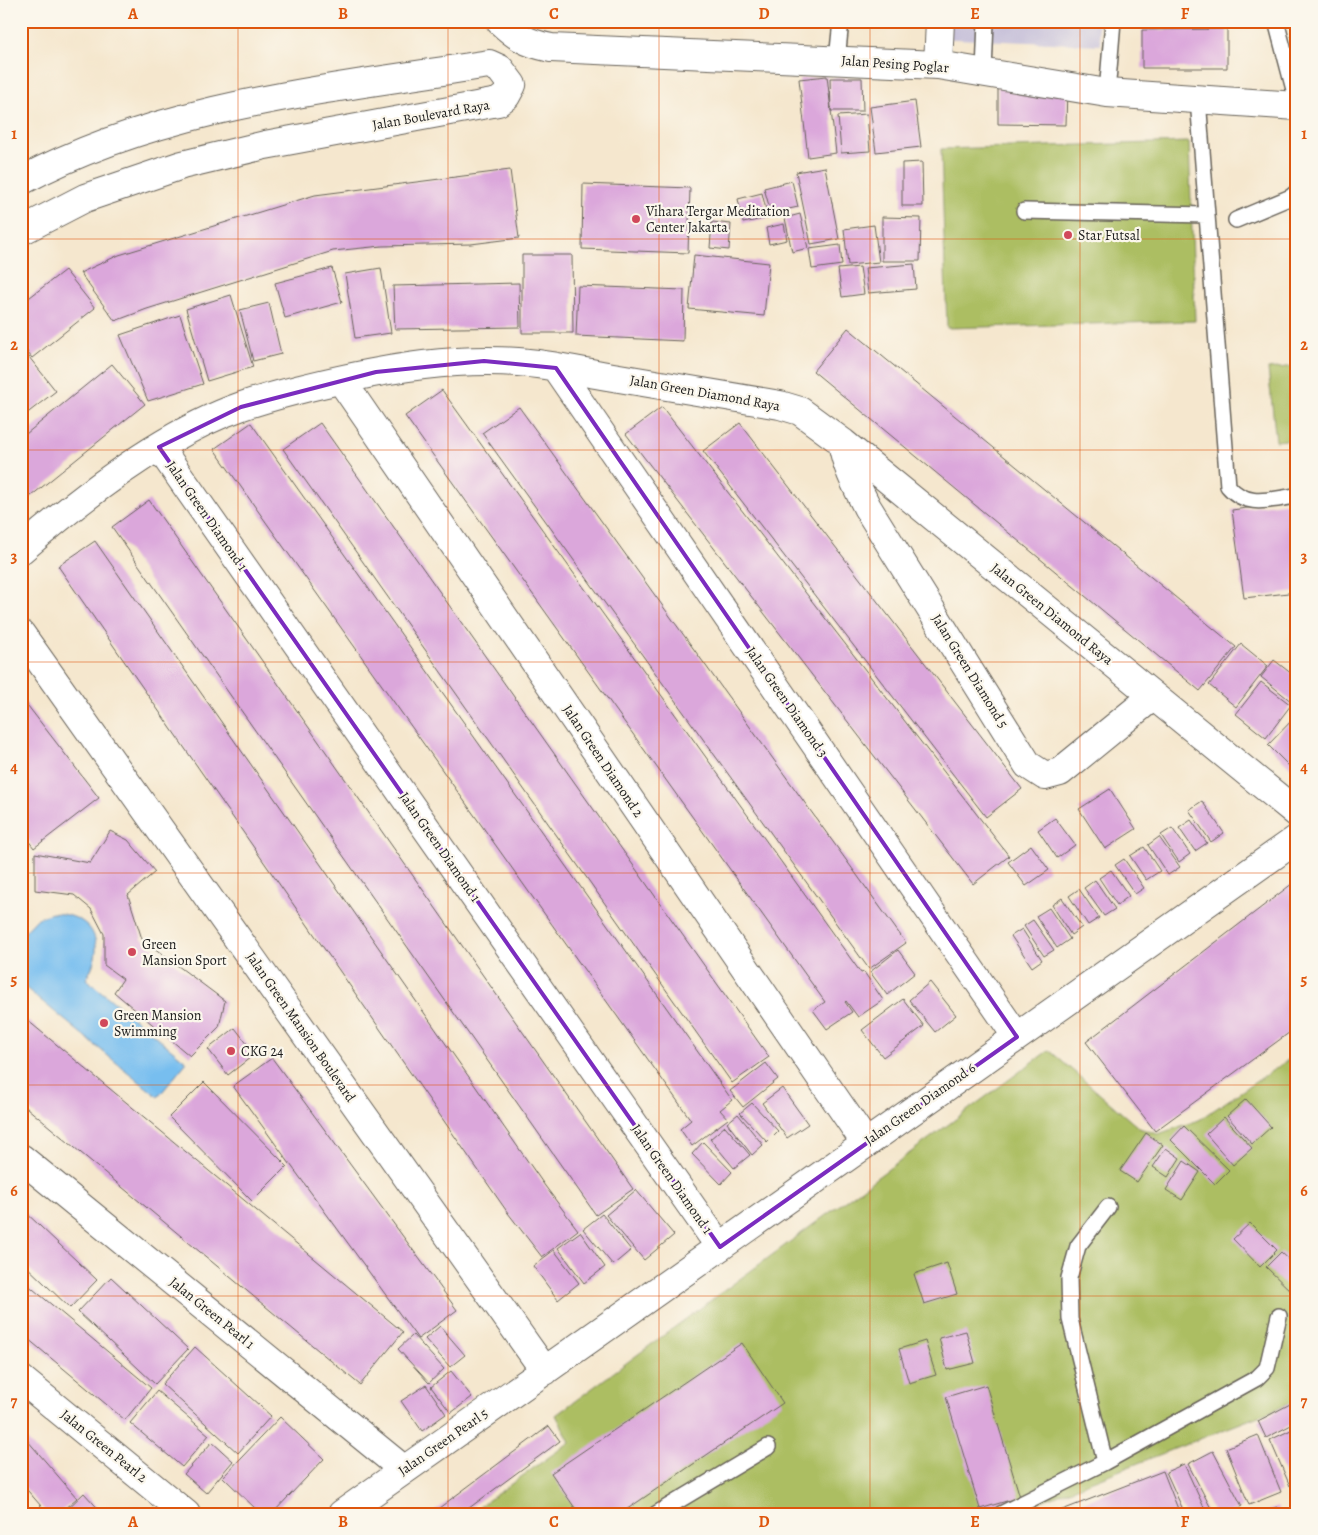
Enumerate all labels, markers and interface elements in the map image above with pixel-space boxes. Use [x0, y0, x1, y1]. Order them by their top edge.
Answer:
text: A [127, 3, 139, 25]
text: B [338, 3, 348, 25]
text: C [549, 3, 559, 25]
text: D [758, 3, 770, 25]
text: E [970, 3, 980, 25]
text: F [1181, 3, 1190, 25]
street label: Jalan Pesing Poglar [841, 51, 950, 77]
street label: Jalan Boulevard Raya [371, 95, 492, 135]
text: 1 [11, 123, 17, 145]
text: 1 [1301, 123, 1307, 145]
place label: Vihara Tergar Meditation Center Jakarta [645, 202, 790, 237]
marker: Vihara Tergar Meditation Center Jakarta [630, 213, 642, 225]
place label: Star Futsal [1078, 226, 1140, 245]
marker: Star Futsal [1062, 229, 1074, 241]
text: 2 [10, 334, 18, 356]
text: 2 [1300, 334, 1308, 356]
street label: Jalan Green Diamond Raya [628, 370, 782, 416]
street label: Jalan Green Diamond 1 [162, 457, 252, 575]
text: 3 [11, 546, 18, 568]
text: 3 [1301, 546, 1308, 568]
street label: Jalan Green Diamond Raya [987, 559, 1118, 670]
street label: Jalan Green Diamond 5 [927, 610, 1013, 732]
street label: Jalan Green Diamond 3 [742, 643, 832, 761]
street label: Jalan Green Diamond 2 [558, 701, 648, 821]
text: 4 [10, 757, 18, 779]
text: 4 [1300, 757, 1308, 779]
street label: Jalan Green Diamond 1 [395, 788, 485, 906]
place label: Green Mansion Sport [142, 935, 227, 970]
marker: Green Mansion Sport [126, 946, 138, 958]
street label: Jalan Green Mansion Boulevard [242, 948, 360, 1106]
text: 5 [11, 969, 18, 991]
text: 5 [1301, 969, 1308, 991]
place label: Green Mansion Swimming [114, 1006, 202, 1041]
marker: Green Mansion Swimming [98, 1017, 110, 1029]
place label: CKG 24 [241, 1042, 283, 1061]
marker: CKG 24 [225, 1045, 237, 1057]
street label: Jalan Green Diamond 6 [861, 1058, 979, 1150]
street label: Jalan Green Diamond 1 [627, 1120, 717, 1238]
text: 6 [10, 1180, 18, 1202]
text: 6 [1300, 1180, 1308, 1202]
street label: Jalan Green Pearl 1 [165, 1273, 259, 1353]
text: 7 [11, 1391, 18, 1413]
text: 7 [1301, 1391, 1308, 1413]
street label: Jalan Green Pearl 5 [394, 1404, 492, 1480]
street label: Jalan Green Pearl 2 [57, 1405, 152, 1487]
text: A [127, 1511, 139, 1533]
text: B [338, 1511, 348, 1533]
text: C [549, 1511, 559, 1533]
text: D [758, 1511, 770, 1533]
text: E [970, 1511, 980, 1533]
text: F [1181, 1511, 1190, 1533]

